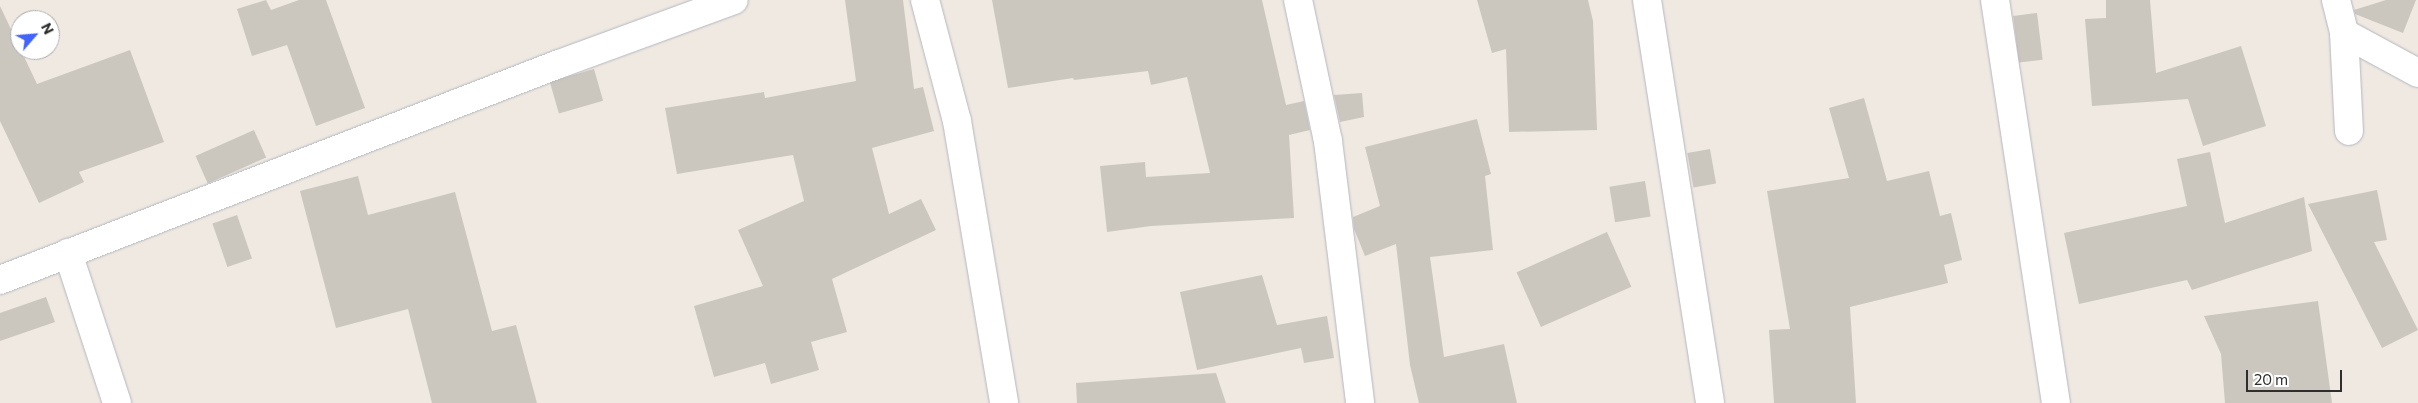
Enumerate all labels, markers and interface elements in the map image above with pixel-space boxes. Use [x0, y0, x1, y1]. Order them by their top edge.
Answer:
north arrow [10, 10, 60, 60]
text: N [38, 20, 58, 37]
scale bar [2248, 360, 2344, 392]
text: 20 m [2254, 370, 2288, 388]

